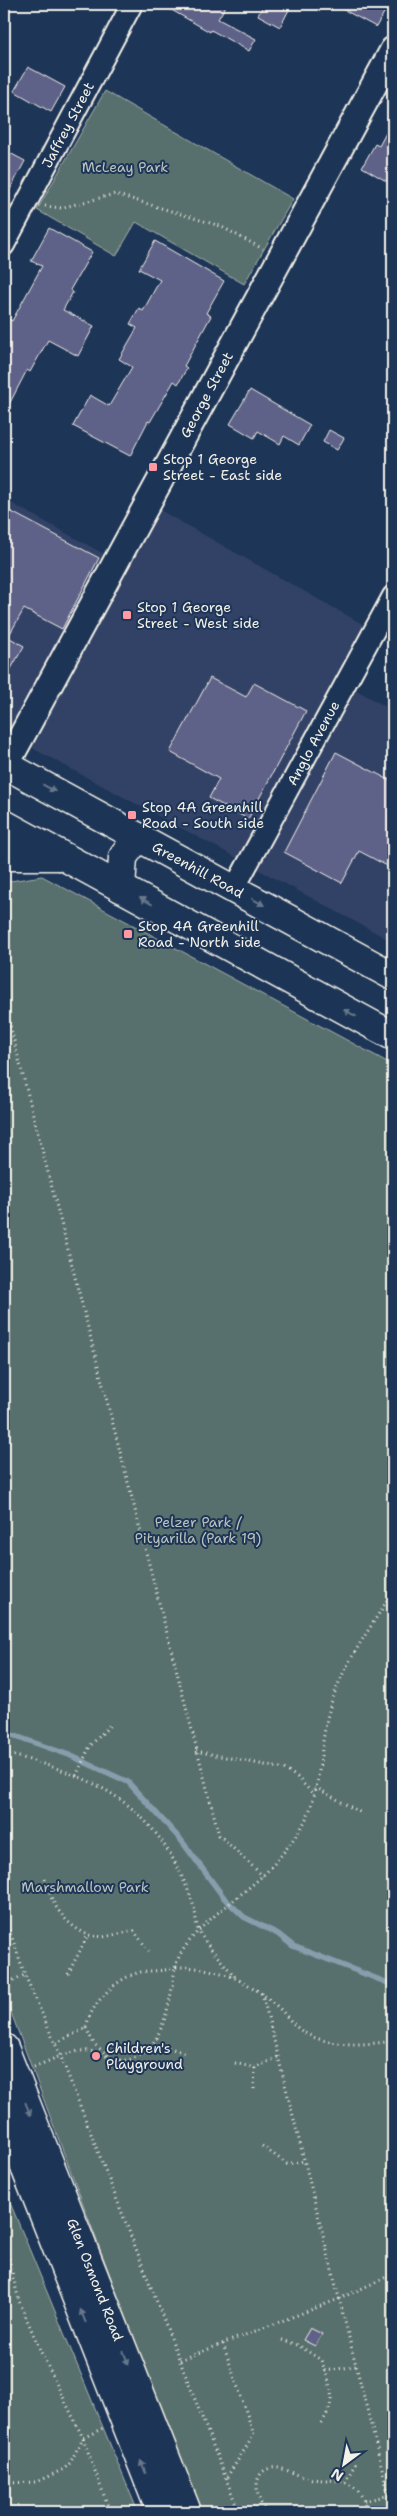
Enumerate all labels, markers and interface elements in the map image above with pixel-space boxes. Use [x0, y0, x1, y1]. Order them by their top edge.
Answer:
street label: Jaffrey Street [38, 79, 98, 171]
park label: McLeay Park [82, 158, 168, 176]
street label: George Street [176, 349, 237, 441]
place label: Stop 1 George Street - East side [163, 450, 282, 484]
marker: Stop 1 George Street - East side [147, 461, 159, 473]
place label: Stop 1 George Street - West side [137, 598, 260, 632]
marker: Stop 1 George Street - West side [121, 609, 133, 621]
street label: Anglo Avenue [283, 698, 343, 789]
one-way arrow [41, 784, 56, 792]
place label: Stop 4A Greenhill Road - South side [142, 798, 264, 832]
marker: Stop 4A Greenhill Road - South side [126, 809, 138, 821]
street label: Greenhill Road [149, 838, 247, 902]
one-way arrow [140, 897, 153, 906]
one-way arrow [250, 898, 265, 906]
place label: Stop 4A Greenhill Road - North side [138, 917, 261, 951]
marker: Stop 4A Greenhill Road - North side [122, 928, 134, 940]
one-way arrow [343, 1009, 358, 1017]
park label: Pelzer Park / Pityarilla (Park 19) [135, 1513, 261, 1547]
park label: Marshmallow Park [21, 1878, 149, 1896]
place label: Children's Playground [106, 2039, 183, 2073]
marker: Children's Playground [90, 2050, 102, 2062]
one-way arrow [24, 2102, 32, 2117]
street label: Glen Osmond Road [63, 2216, 128, 2344]
one-way arrow [79, 2308, 87, 2323]
one-way arrow [122, 2351, 130, 2366]
north arrow [320, 2438, 370, 2488]
one-way arrow [139, 2459, 147, 2474]
text: N [328, 2464, 347, 2486]

